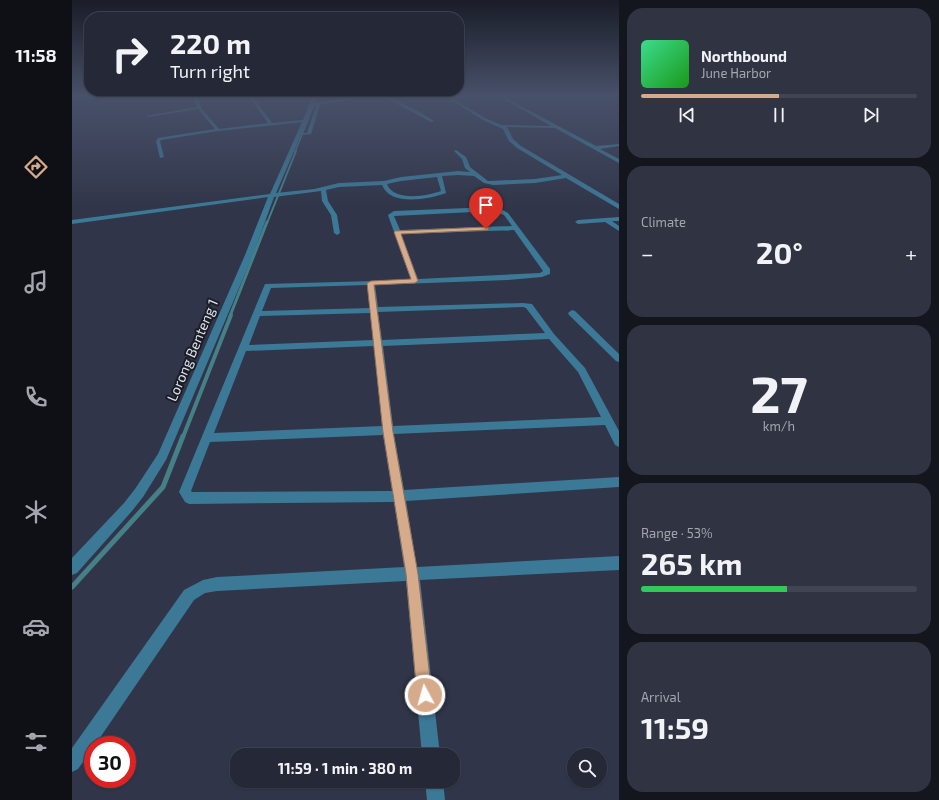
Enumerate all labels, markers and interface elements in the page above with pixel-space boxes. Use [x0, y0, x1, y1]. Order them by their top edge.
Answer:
text: 220 m [170, 26, 251, 60]
icon: right [104, 28, 156, 80]
text: 11:58 [15, 44, 57, 66]
text: Northbound [701, 47, 787, 65]
text: Turn right [170, 60, 250, 82]
text: June Harbor [701, 65, 771, 81]
icon: previous [676, 104, 698, 126]
icon: pause [768, 104, 790, 126]
icon: next [860, 104, 882, 126]
icon: directions [22, 153, 50, 181]
pin [469, 188, 503, 229]
icon: arrive [475, 194, 497, 216]
text: Climate [641, 214, 686, 230]
text: 20° [756, 234, 803, 270]
text: − [641, 240, 654, 266]
text: + [905, 240, 917, 266]
icon: music [22, 268, 50, 296]
street label: Lorong Benteng 1 [163, 296, 221, 404]
text: 27 [750, 361, 808, 423]
icon: phone [22, 383, 50, 411]
text: km/h [763, 418, 795, 434]
icon: climate [22, 498, 50, 526]
text: Range · 53% [641, 525, 713, 541]
text: 265 km [641, 545, 742, 581]
icon: car [22, 613, 50, 641]
position arrow [404, 674, 446, 716]
text: Arrival [641, 689, 681, 705]
text: 11:59 [641, 709, 709, 745]
icon: filters [22, 728, 50, 756]
speed limit sign: 30 [84, 736, 136, 788]
map controls [567, 748, 607, 788]
button: search [567, 748, 607, 788]
text: 11:59 · 1 min · 380 m [278, 759, 412, 777]

